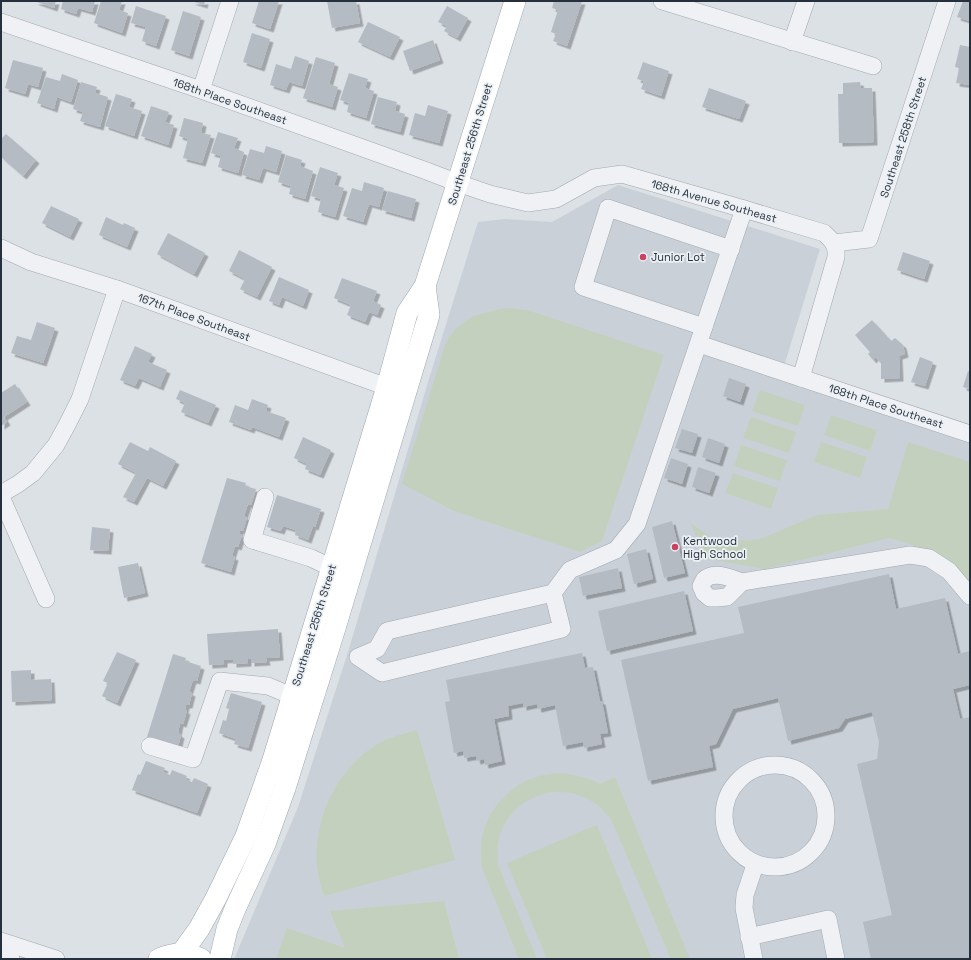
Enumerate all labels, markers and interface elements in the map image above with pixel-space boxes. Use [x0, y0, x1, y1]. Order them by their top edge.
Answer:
street label: 168th Place Southeast [171, 75, 289, 127]
street label: Southeast 258th Street [877, 75, 929, 199]
street label: Southeast 256th Street [445, 81, 495, 207]
street label: 168th Avenue Southeast [650, 176, 778, 226]
place label: Junior Lot [651, 250, 705, 264]
marker: Junior Lot [638, 252, 648, 262]
street label: 167th Place Southeast [136, 290, 252, 344]
street label: 168th Place Southeast [827, 381, 945, 431]
place label: Kentwood High School [683, 534, 746, 561]
marker: Kentwood High School [670, 542, 680, 552]
street label: Southeast 256th Street [289, 562, 339, 688]

